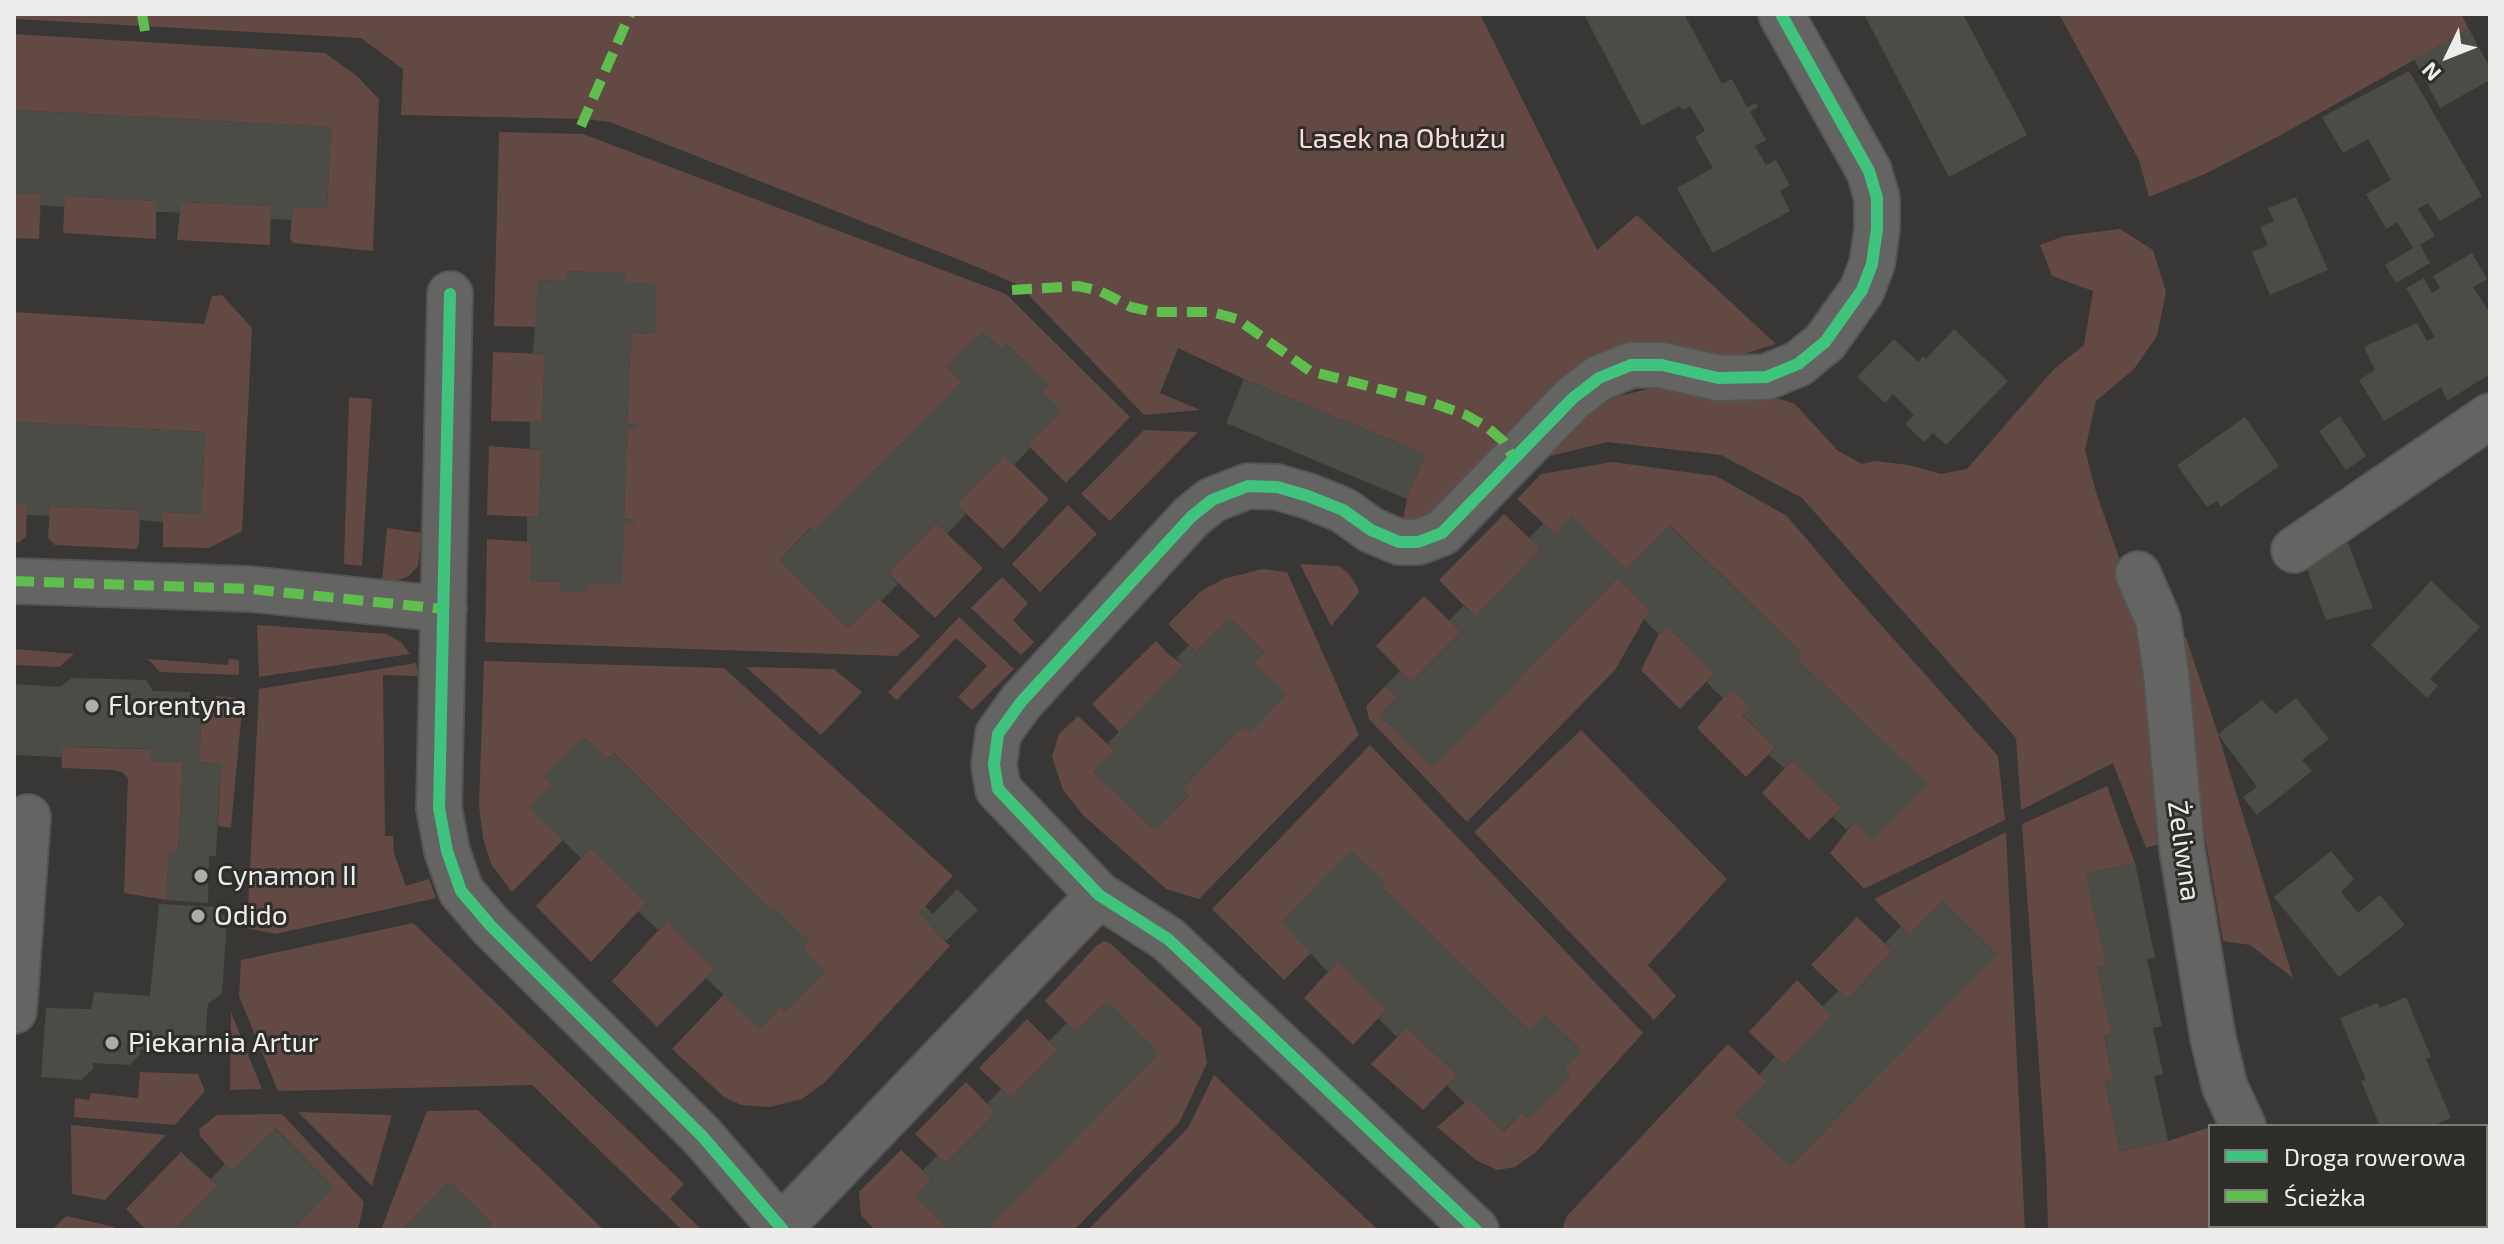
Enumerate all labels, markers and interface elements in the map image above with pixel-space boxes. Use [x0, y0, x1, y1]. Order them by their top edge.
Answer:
north arrow [2408, 16, 2488, 96]
text: N [2416, 58, 2445, 87]
park label: Lasek na Obłużu [1298, 122, 1506, 156]
place label: Florentyna [108, 689, 247, 723]
marker: Florentyna [83, 697, 101, 715]
street label: Żeliwna [2160, 799, 2208, 903]
place label: Cynamon II [217, 859, 357, 893]
marker: Cynamon II [192, 867, 210, 885]
place label: Odido [214, 899, 288, 933]
marker: Odido [189, 907, 207, 925]
place label: Piekarnia Artur [128, 1026, 319, 1060]
marker: Piekarnia Artur [103, 1034, 121, 1052]
legend [2208, 1124, 2488, 1228]
text: Droga rowerowa [2284, 1142, 2466, 1171]
text: Ścieżka [2284, 1182, 2366, 1211]

